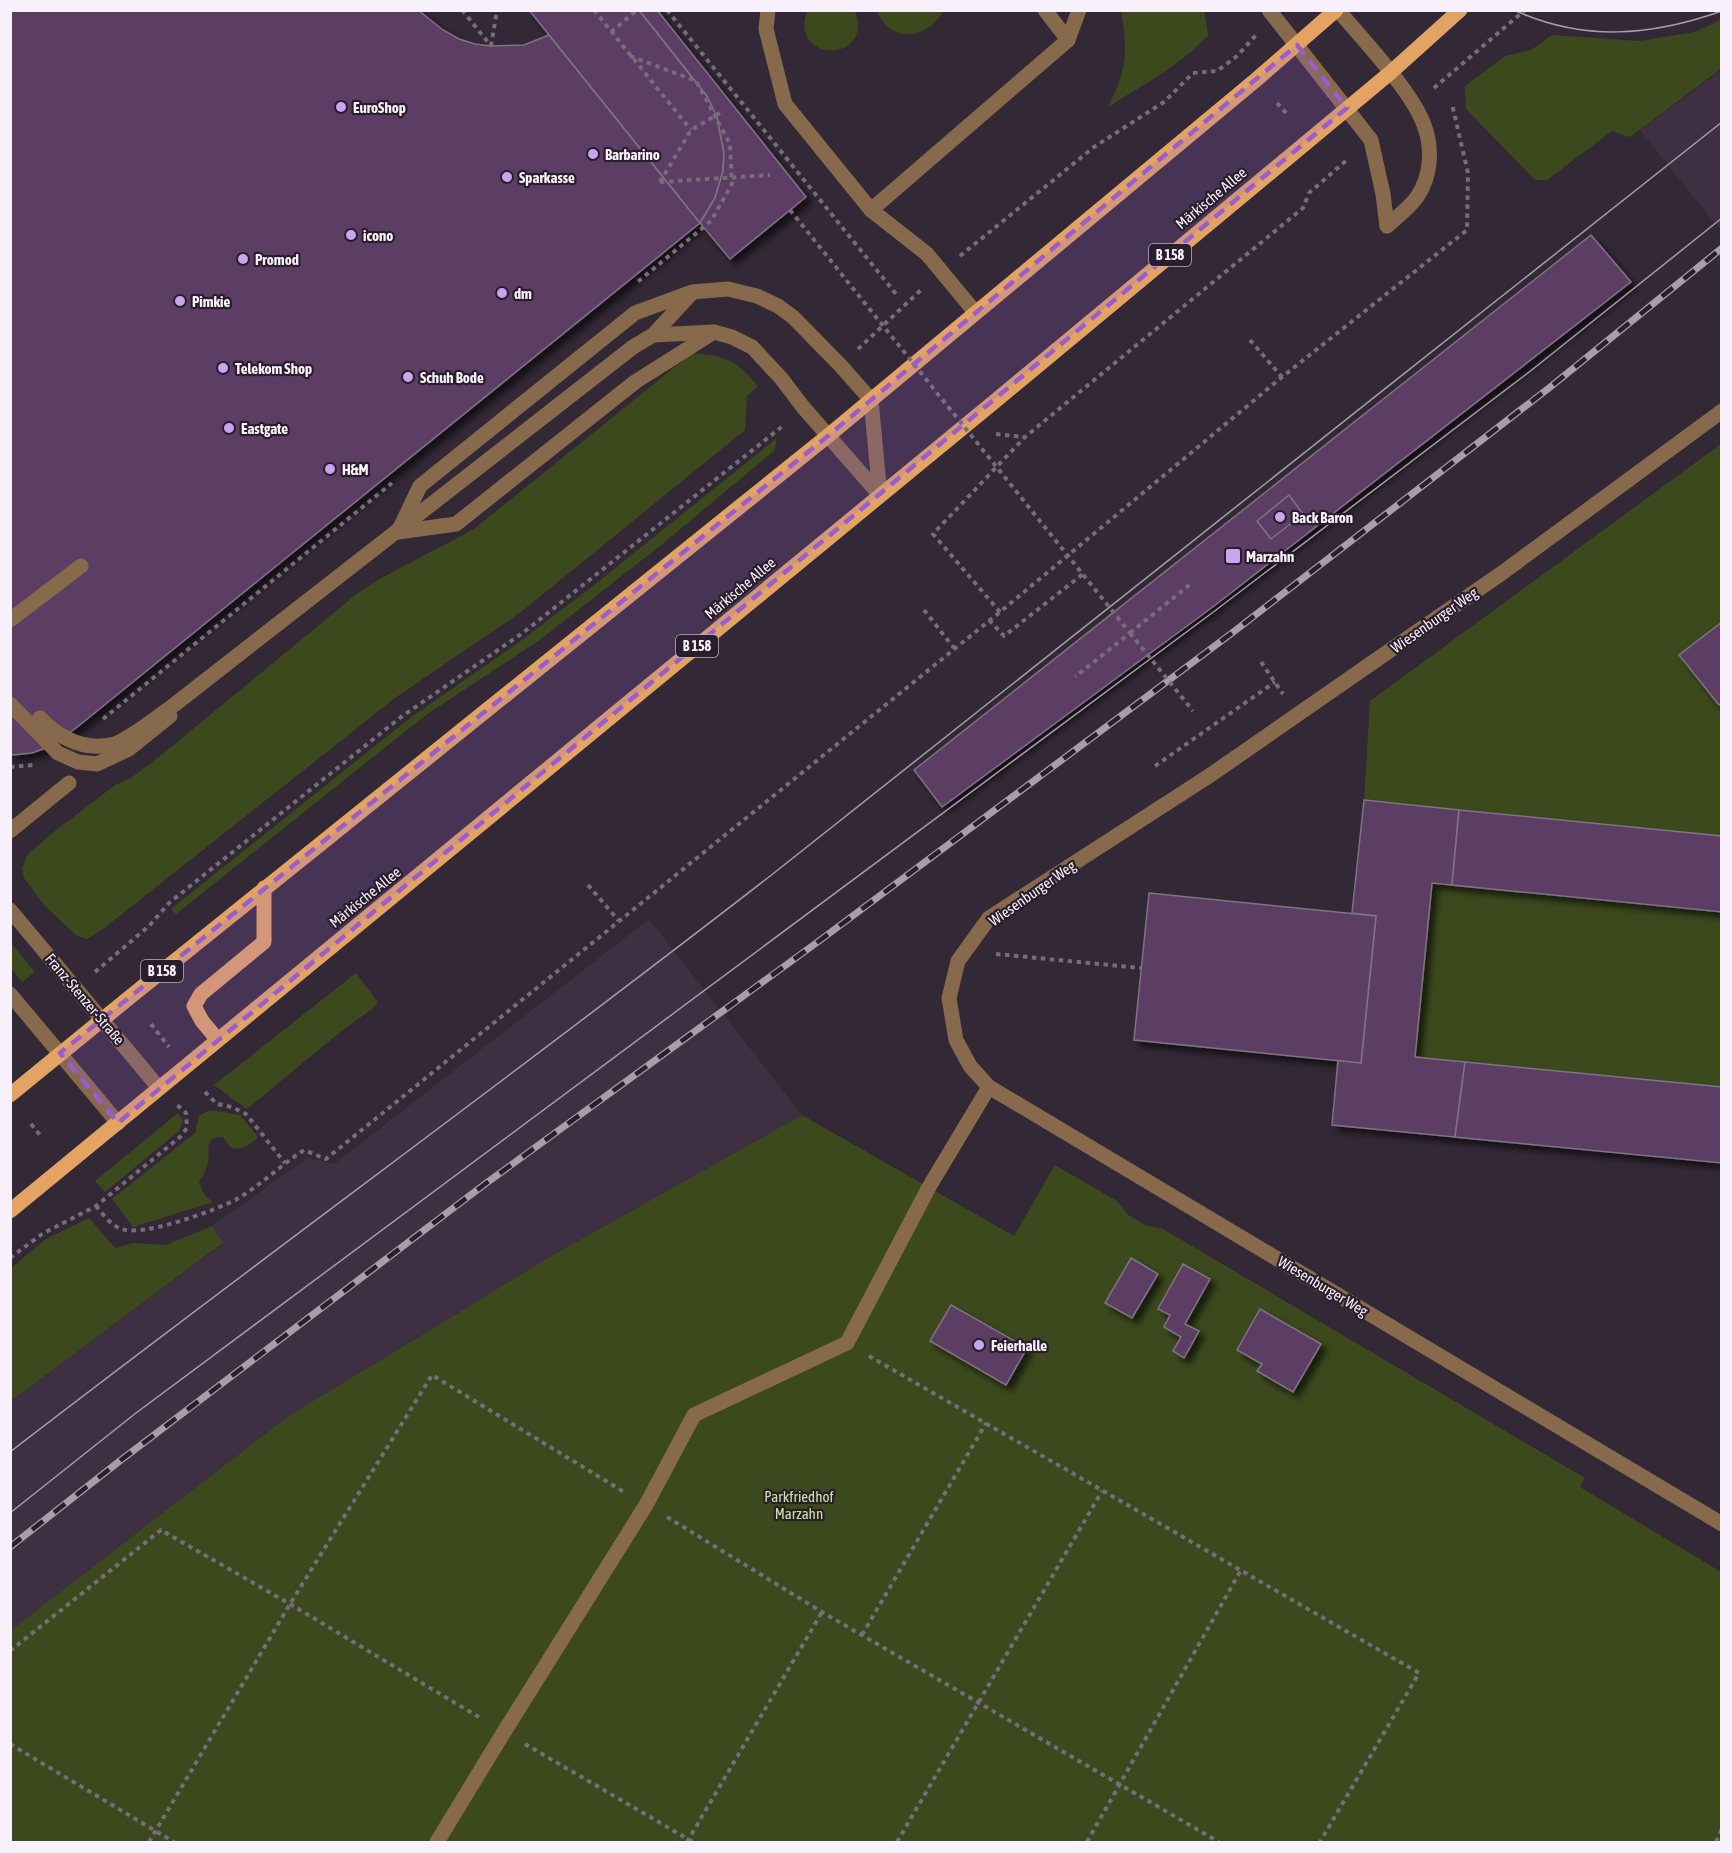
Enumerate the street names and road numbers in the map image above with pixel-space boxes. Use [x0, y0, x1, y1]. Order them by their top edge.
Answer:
street label: Märkische Allee [1172, 163, 1250, 232]
road number: B 158 [1149, 244, 1191, 266]
street label: Märkische Allee [701, 553, 779, 622]
street label: Wiesenburger Weg [1387, 583, 1481, 656]
road number: B 158 [676, 635, 718, 657]
street label: Wiesenburger Weg [985, 856, 1079, 929]
street label: Märkische Allee [326, 863, 404, 931]
street label: Franz-Stenzer-Straße [42, 950, 128, 1048]
road number: B 158 [141, 960, 183, 982]
street label: Wiesenburger Weg [1275, 1252, 1372, 1320]

